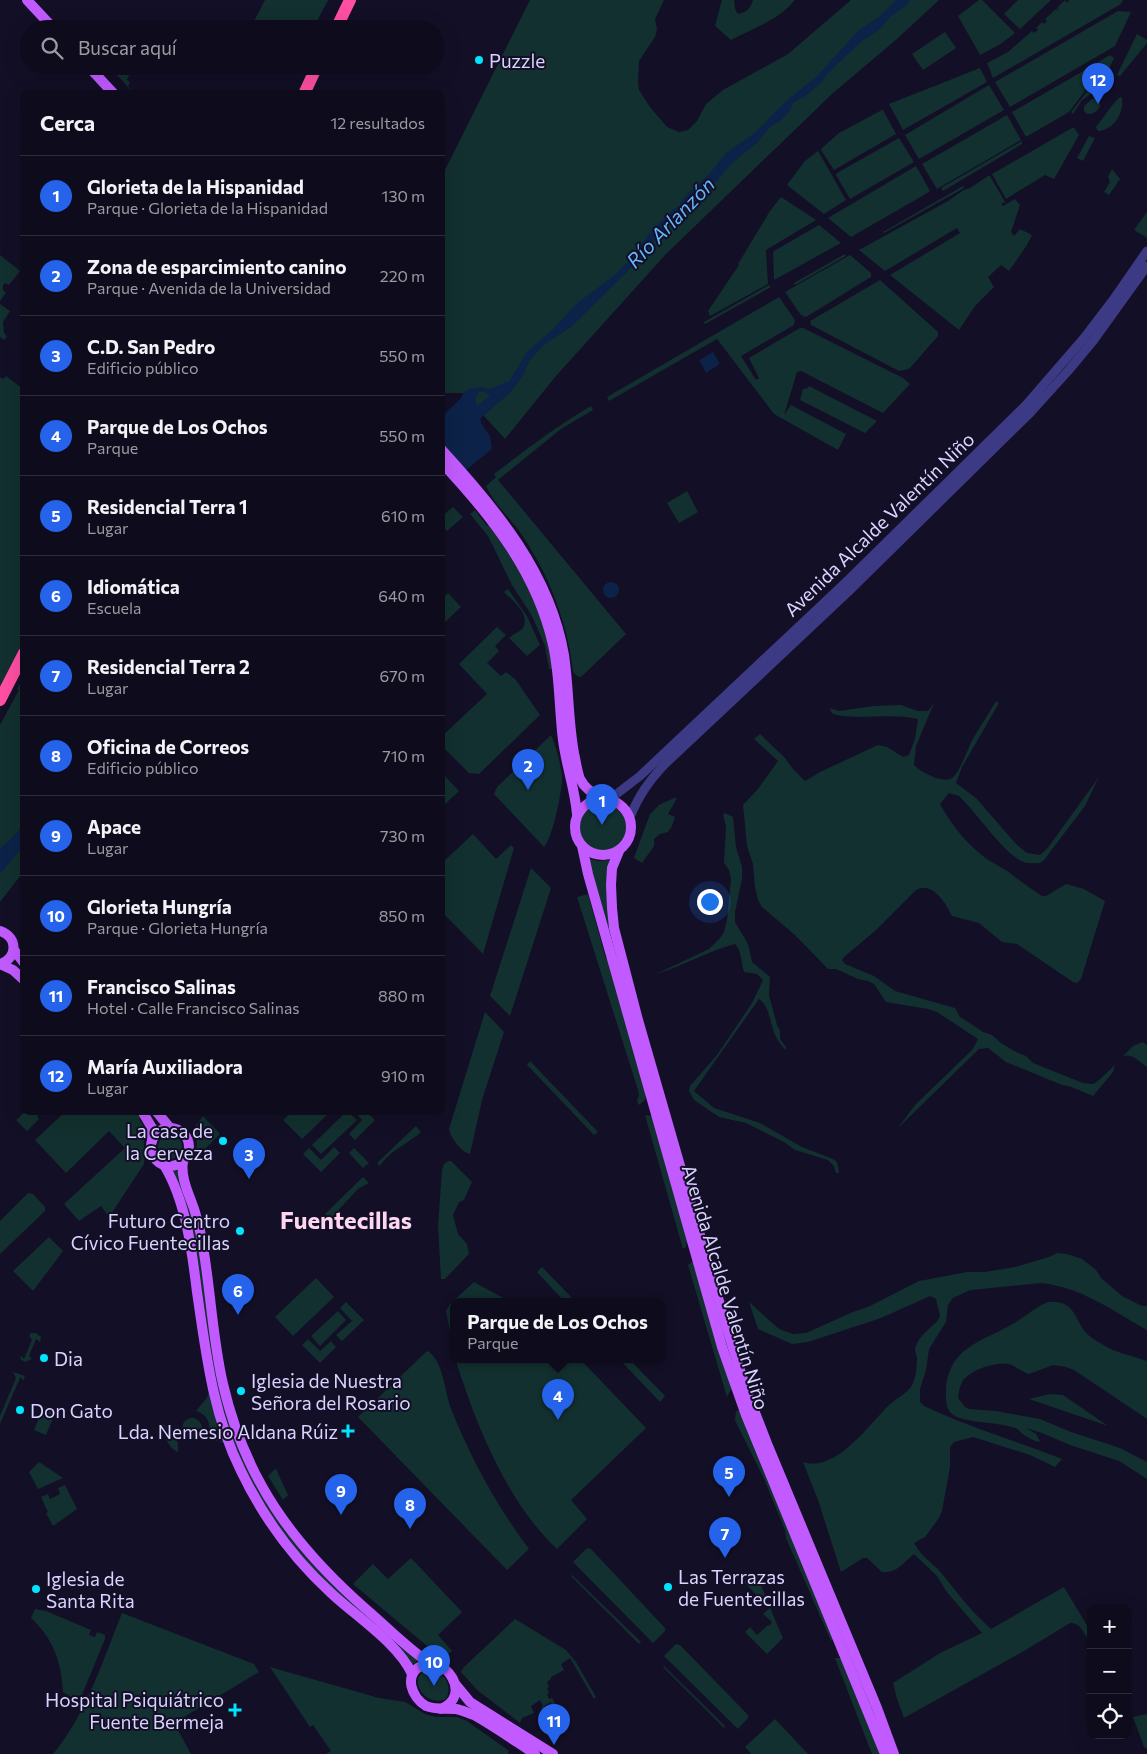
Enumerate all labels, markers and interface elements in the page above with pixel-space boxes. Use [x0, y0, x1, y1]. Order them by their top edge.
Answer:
search box [20, 20, 445, 75]
icon: search [38, 34, 66, 62]
text: Buscar aquí [78, 36, 177, 59]
place label: Puzzle [489, 49, 545, 72]
marker: Puzzle [473, 54, 485, 66]
pin: 12 [1082, 63, 1114, 104]
text: Cerca [40, 110, 95, 135]
text: 12 resultados [331, 113, 425, 132]
water label: Río Arlanzón [621, 172, 719, 272]
text: Glorieta de la Hispanidad [87, 175, 304, 198]
text: 1 [52, 186, 60, 205]
text: 130 m [382, 186, 425, 205]
text: Parque · Glorieta de la Hispanidad [87, 198, 328, 217]
text: Zona de esparcimiento canino [87, 255, 347, 278]
text: 2 [51, 266, 61, 285]
text: 220 m [380, 266, 425, 285]
text: Parque · Avenida de la Universidad [87, 278, 331, 297]
text: C.D. San Pedro [87, 335, 215, 358]
text: 3 [51, 346, 61, 365]
text: 550 m [379, 346, 425, 365]
text: Edificio público [87, 358, 198, 377]
text: Parque de Los Ochos [87, 415, 268, 438]
text: 4 [51, 426, 61, 445]
text: 550 m [379, 426, 425, 445]
street label: Avenida Alcalde Valentín Niño [779, 427, 979, 621]
text: Parque [87, 438, 138, 457]
text: Residencial Terra 1 [87, 495, 248, 518]
text: 5 [51, 506, 61, 525]
text: 610 m [381, 506, 425, 525]
text: Lugar [87, 518, 128, 537]
text: Idiomática [87, 575, 180, 598]
text: 6 [51, 586, 61, 605]
text: 640 m [378, 586, 425, 605]
text: Escuela [87, 598, 141, 617]
text: Residencial Terra 2 [87, 655, 250, 678]
text: 7 [52, 666, 60, 685]
text: 670 m [379, 666, 425, 685]
text: Lugar [87, 678, 128, 697]
text: Oficina de Correos [87, 735, 249, 758]
text: 8 [51, 746, 61, 765]
text: 710 m [382, 746, 425, 765]
pin: 2 [512, 749, 544, 790]
text: Edificio público [87, 758, 198, 777]
pin: 1 [586, 784, 618, 825]
text: Apace [87, 815, 141, 838]
text: 9 [51, 826, 61, 845]
text: 730 m [380, 826, 425, 845]
text: Lugar [87, 838, 128, 857]
your location [697, 889, 723, 915]
text: Glorieta Hungría [87, 895, 232, 918]
text: 10 [47, 906, 65, 925]
text: 850 m [379, 906, 425, 925]
text: Parque · Glorieta Hungría [87, 918, 268, 937]
text: Francisco Salinas [87, 975, 236, 998]
text: 11 [49, 986, 63, 1005]
text: 880 m [378, 986, 425, 1005]
text: Hotel · Calle Francisco Salinas [87, 998, 300, 1017]
text: María Auxiliadora [87, 1055, 243, 1078]
text: 12 [48, 1066, 64, 1085]
text: 910 m [381, 1066, 425, 1085]
text: Lugar [87, 1078, 128, 1097]
place label: La casa de la Cerveza [125, 1119, 213, 1164]
marker: La casa de la Cerveza [217, 1135, 229, 1147]
pin: 3 [233, 1138, 265, 1179]
street label: Avenida Alcalde Valentín Niño [678, 1162, 774, 1412]
district label: Fuentecillas [280, 1205, 412, 1234]
place label: Futuro Centro Cívico Fuentecillas [71, 1209, 230, 1254]
marker: Futuro Centro Cívico Fuentecillas [234, 1225, 246, 1237]
pin: 6 [222, 1274, 254, 1315]
popup [450, 1298, 665, 1363]
text: Parque de Los Ochos [467, 1310, 648, 1333]
text: Parque [467, 1333, 518, 1352]
place label: Dia [54, 1347, 83, 1370]
marker: Dia [38, 1352, 50, 1364]
place label: Iglesia de Nuestra Señora del Rosario [251, 1369, 411, 1414]
pin: 4 [542, 1379, 574, 1420]
marker: Iglesia de Nuestra Señora del Rosario [235, 1385, 247, 1397]
place label: Don Gato [30, 1399, 113, 1422]
marker: Don Gato [14, 1404, 26, 1416]
place label: Lda. Nemesio Aldana Rúiz [118, 1420, 338, 1443]
marker: Lda. Nemesio Aldana Rúiz [342, 1425, 354, 1437]
pin: 5 [713, 1456, 745, 1497]
pin: 9 [325, 1474, 357, 1515]
pin: 8 [394, 1488, 426, 1529]
pin: 7 [709, 1517, 741, 1558]
place label: Las Terrazas de Fuentecillas [678, 1565, 805, 1610]
place label: Iglesia de Santa Rita [46, 1567, 135, 1612]
marker: Las Terrazas de Fuentecillas [662, 1581, 674, 1593]
marker: Iglesia de Santa Rita [30, 1583, 42, 1595]
map controls [1087, 1604, 1132, 1739]
button: + [1087, 1604, 1132, 1649]
pin: 10 [418, 1645, 450, 1686]
button: − [1087, 1649, 1132, 1694]
place label: Hospital Psiquiátrico Fuente Bermeja [45, 1688, 224, 1733]
button: locate [1087, 1694, 1132, 1739]
marker: Hospital Psiquiátrico Fuente Bermeja [228, 1703, 242, 1717]
pin: 11 [538, 1704, 570, 1745]

